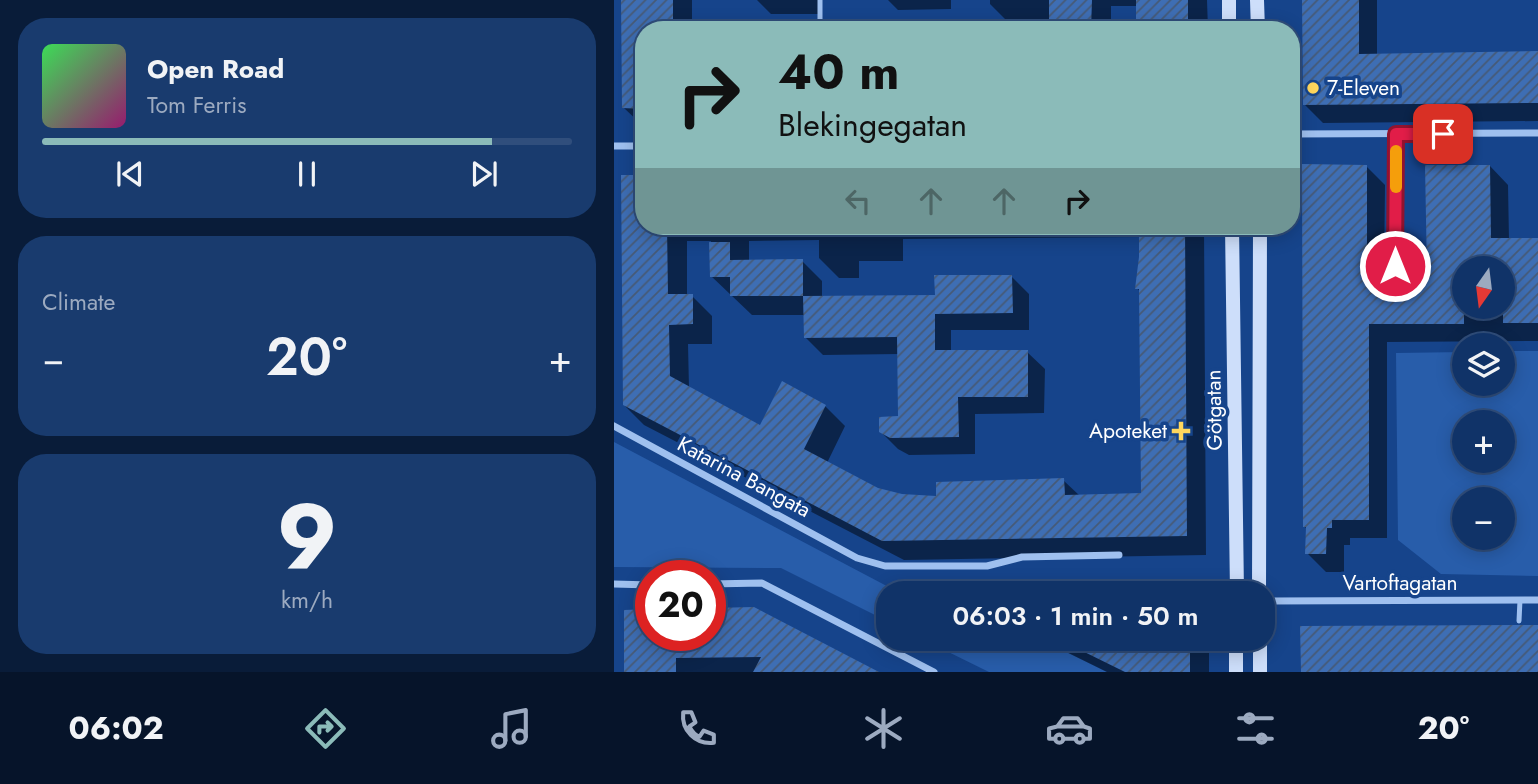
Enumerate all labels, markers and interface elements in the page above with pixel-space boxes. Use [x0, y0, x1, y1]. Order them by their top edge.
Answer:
text: 40 m [778, 37, 900, 107]
icon: right [663, 49, 754, 140]
text: Open Road [147, 50, 284, 88]
place label: 7-Eleven [1327, 73, 1400, 103]
marker: 7-Eleven [1305, 80, 1321, 96]
text: Tom Ferris [147, 88, 246, 122]
text: Blekingegatan [778, 102, 967, 148]
pin [1413, 104, 1473, 164]
icon: arrive [1424, 115, 1462, 153]
icon: previous [111, 155, 149, 193]
icon: pause [288, 155, 326, 193]
icon: next [465, 155, 503, 193]
icon: left [839, 182, 877, 220]
icon: ahead [912, 182, 950, 220]
icon: ahead [985, 182, 1023, 220]
icon: right [1058, 182, 1096, 220]
position arrow [1358, 229, 1432, 303]
north arrow [1452, 256, 1515, 318]
map controls [1452, 256, 1515, 550]
text: Climate [42, 285, 115, 319]
text: 20° [266, 319, 347, 395]
text: − [42, 331, 64, 386]
text: + [549, 331, 572, 386]
button: layers [1452, 333, 1515, 396]
street label: Götgatan [1198, 369, 1230, 451]
button: + [1452, 410, 1515, 473]
place label: Apoteket [1089, 416, 1167, 446]
marker: Apoteket [1173, 423, 1189, 439]
street label: Katarina Bangata [672, 429, 816, 525]
text: 9 [277, 472, 337, 603]
button: − [1452, 487, 1515, 550]
speed limit sign: 20 [635, 560, 726, 651]
street label: Vartoftagatan [1343, 568, 1457, 598]
text: km/h [281, 583, 333, 617]
text: 06:03 · 1 min · 50 m [952, 597, 1199, 635]
icon: directions [301, 704, 350, 753]
icon: music [487, 704, 536, 753]
icon: phone [673, 704, 722, 753]
icon: climate [859, 704, 908, 753]
icon: car [1045, 704, 1094, 753]
icon: filters [1231, 704, 1280, 753]
text: 06:02 [69, 705, 164, 751]
text: 20° [1418, 705, 1469, 751]

